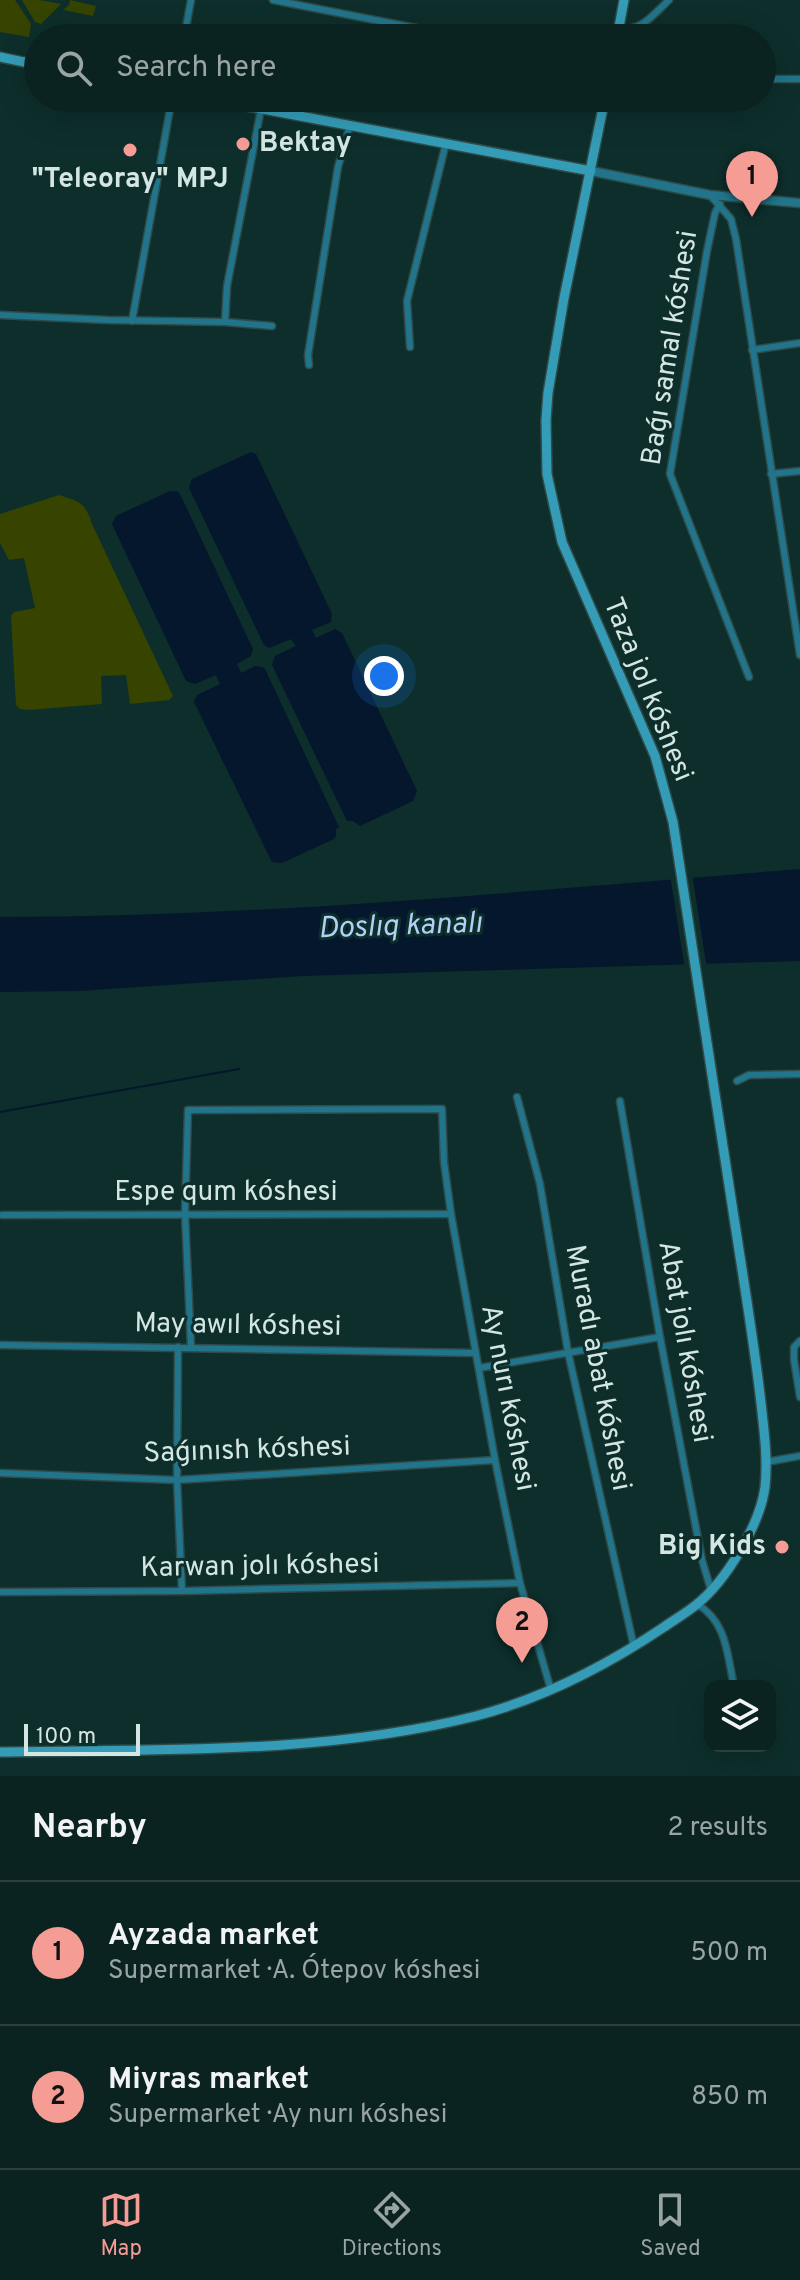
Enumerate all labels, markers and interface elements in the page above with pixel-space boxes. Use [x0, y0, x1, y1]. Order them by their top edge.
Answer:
search box [24, 24, 776, 112]
icon: search [52, 46, 96, 90]
text: Search here [116, 50, 276, 87]
place label: Bektay [259, 126, 352, 162]
marker: Bektay [234, 135, 252, 153]
marker: "Teleoray" MPJ [121, 141, 139, 159]
pin: 1 [726, 151, 778, 217]
place label: "Teleoray" MPJ [31, 162, 229, 198]
street label: Baǵı samal kóshesi [635, 228, 707, 468]
street label: Taza jol kóshesi [594, 593, 700, 787]
your location [364, 656, 404, 696]
water label: Doslıq kanalı [318, 906, 483, 948]
street label: Espe qum kóshesi [114, 1175, 338, 1211]
street label: Abat jolı kóshesi [649, 1238, 719, 1446]
street label: Muradı abat kóshesi [556, 1242, 638, 1494]
street label: Ay nurı kóshesi [471, 1302, 543, 1494]
street label: May awıl kóshesi [134, 1306, 342, 1346]
street label: Saǵınısh kóshesi [143, 1429, 351, 1473]
place label: Big Kids [658, 1529, 766, 1565]
marker: Big Kids [773, 1538, 791, 1556]
street label: Karwan jolı kóshesi [140, 1547, 380, 1587]
pin: 2 [496, 1597, 548, 1663]
map controls [704, 1680, 776, 1752]
button: layers [704, 1680, 776, 1752]
scale bar [24, 1720, 140, 1756]
text: 100 m [36, 1724, 96, 1751]
text: Nearby [32, 1807, 147, 1850]
text: 2 results [668, 1812, 768, 1845]
text: Ayzada market [108, 1918, 319, 1955]
text: 1 [53, 1937, 63, 1970]
text: 500 m [691, 1937, 768, 1970]
text: Supermarket · A. Ótepov kóshesi [108, 1955, 480, 1988]
text: Miyras market [108, 2062, 309, 2099]
text: 2 [50, 2081, 66, 2114]
text: 850 m [691, 2081, 768, 2114]
text: Supermarket · Ay nurı kóshesi [108, 2099, 447, 2132]
tab: Map [99, 2188, 143, 2263]
tab: Directions [342, 2188, 442, 2263]
tab: Saved [640, 2188, 701, 2263]

